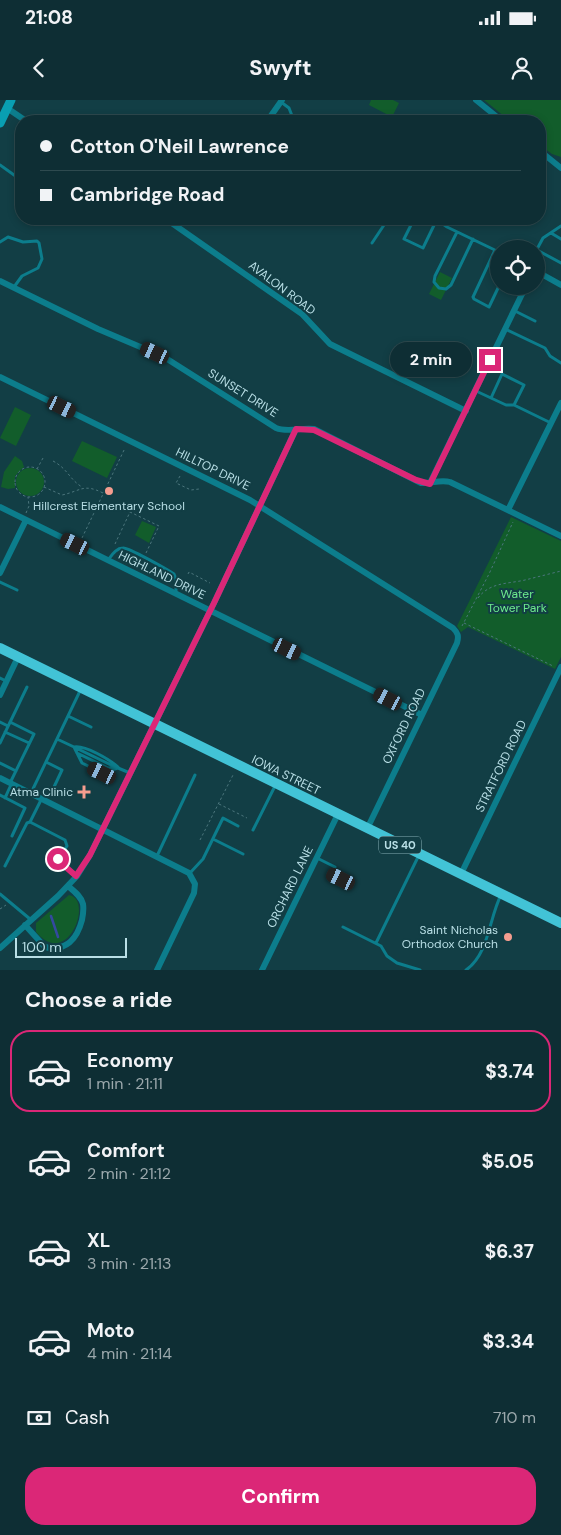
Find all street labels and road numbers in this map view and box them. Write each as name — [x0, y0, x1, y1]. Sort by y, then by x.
street label: AVALON ROAD — [245, 258, 319, 318]
street label: SUNSET DRIVE — [205, 365, 281, 421]
street label: HILLTOP DRIVE — [173, 444, 253, 494]
street label: HIGHLAND DRIVE — [116, 547, 209, 603]
street label: OXFORD ROAD — [379, 686, 429, 766]
street label: STRATFORD ROAD — [472, 717, 530, 815]
street label: IOWA STREET — [249, 751, 323, 799]
road number: US 40 — [379, 836, 421, 854]
street label: ORCHARD LANE — [263, 843, 317, 931]

